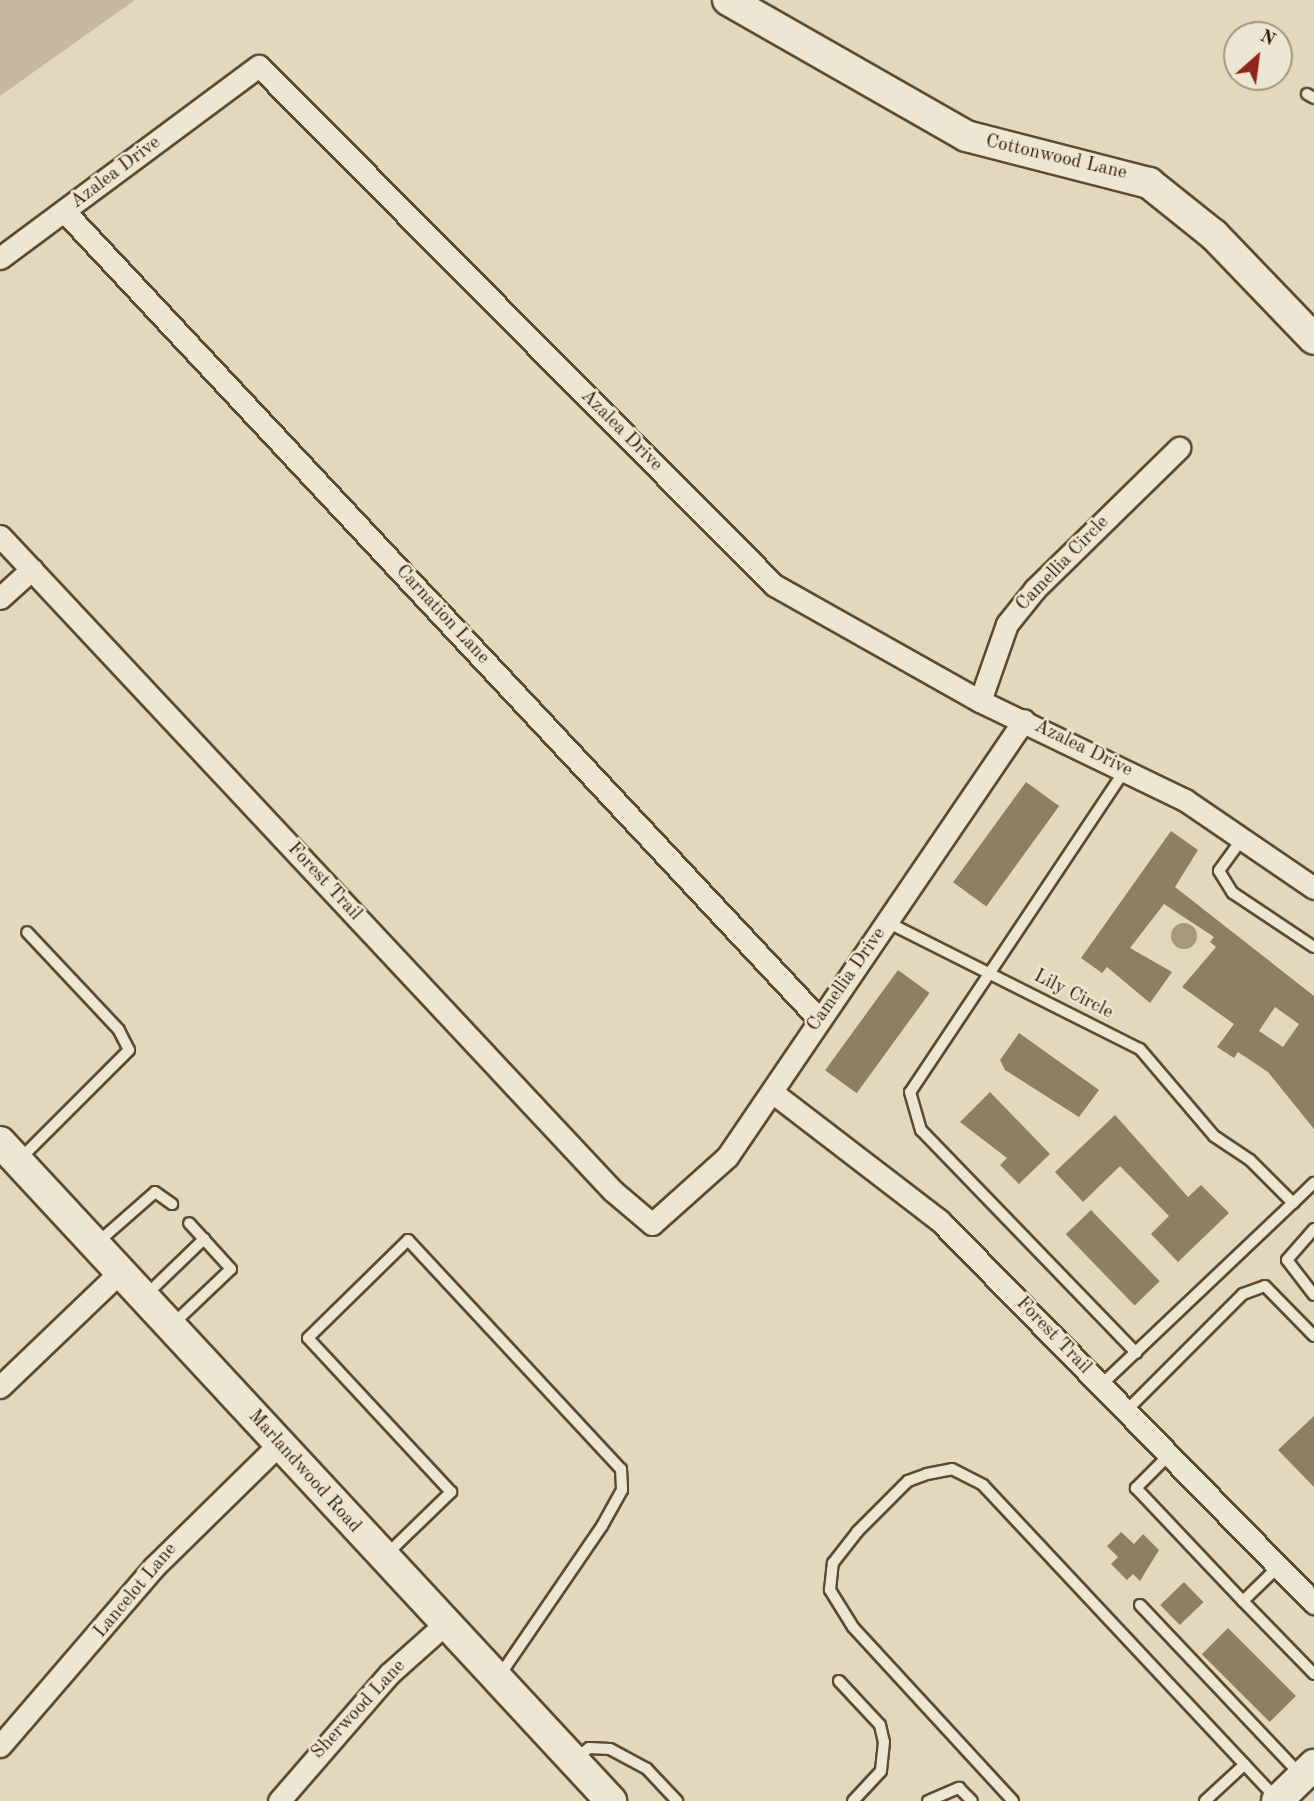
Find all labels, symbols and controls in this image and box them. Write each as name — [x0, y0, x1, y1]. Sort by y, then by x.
north arrow — [1223, 21, 1293, 91]
text: N — [1256, 27, 1278, 51]
street label: Cottonwood Lane — [983, 131, 1129, 185]
street label: Azalea Drive — [67, 132, 165, 214]
street label: Azalea Drive — [575, 385, 667, 477]
street label: Camellia Circle — [1012, 512, 1114, 616]
street label: Carnation Lane — [390, 561, 494, 669]
street label: Azalea Drive — [1030, 715, 1136, 783]
street label: Forest Trail — [282, 838, 366, 926]
street label: Camellia Drive — [803, 924, 891, 1036]
street label: Lily Circle — [1029, 965, 1117, 1025]
street label: Forest Trail — [1011, 1293, 1095, 1379]
street label: Marlandwood Road — [243, 1406, 365, 1538]
street label: Lancelot Lane — [90, 1539, 182, 1643]
street label: Sherwood Lane — [307, 1656, 411, 1764]

